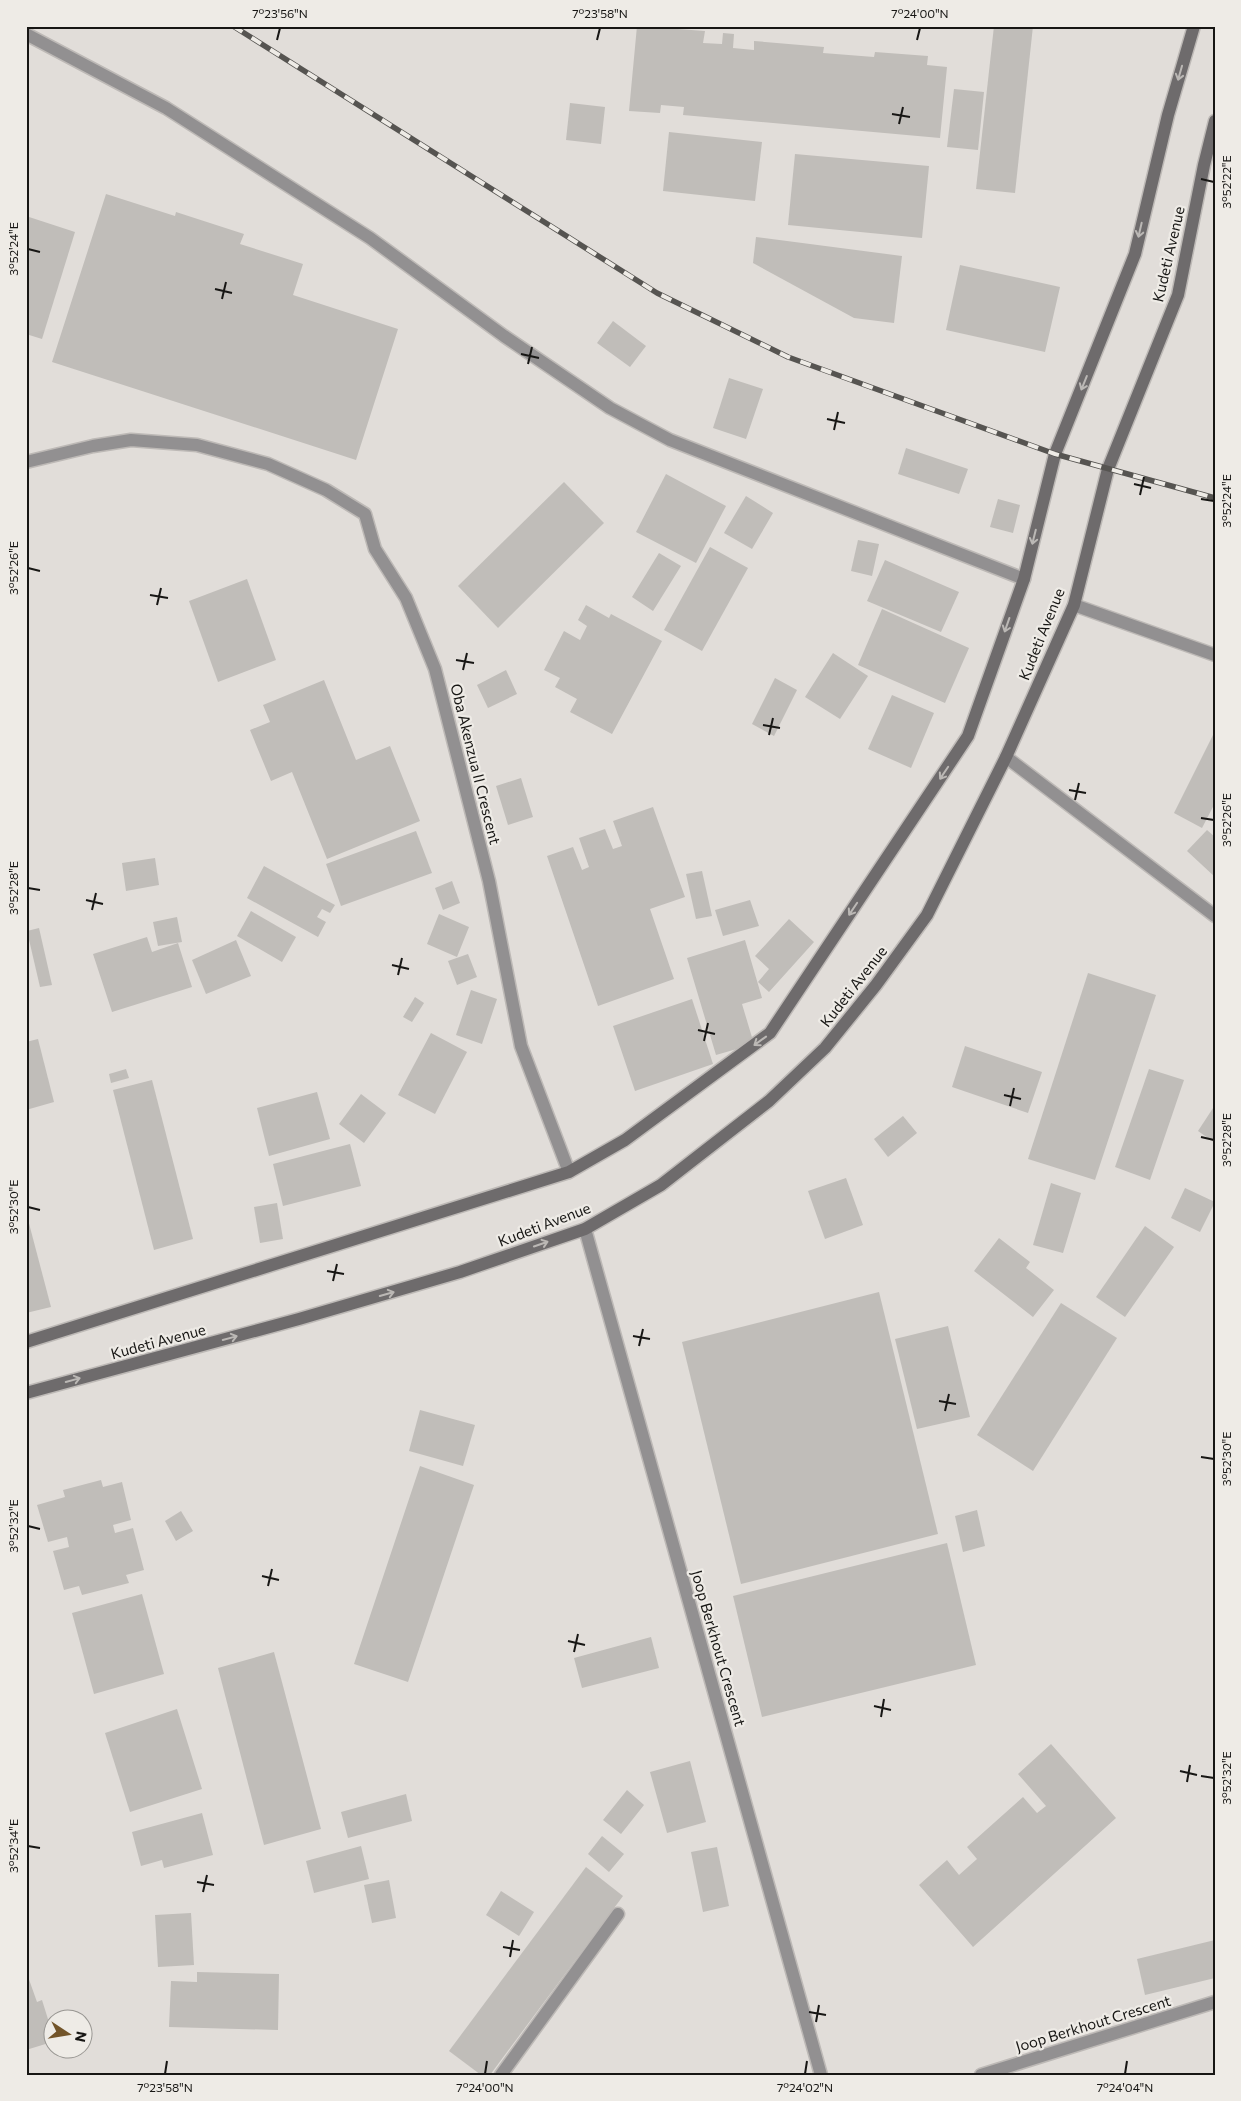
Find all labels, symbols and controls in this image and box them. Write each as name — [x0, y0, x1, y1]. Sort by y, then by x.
text: 7°23'56"N — [252, 6, 308, 20]
text: 7°23'58"N — [572, 6, 628, 20]
text: 7°24'00"N — [891, 6, 949, 20]
one-way arrow — [1175, 64, 1184, 80]
text: 3°52'22"E — [1219, 155, 1233, 209]
street label: Kudeti Avenue — [1148, 204, 1188, 304]
text: 3°52'24"E — [6, 222, 20, 276]
one-way arrow — [1135, 222, 1145, 238]
one-way arrow — [1079, 374, 1088, 390]
text: 3°52'24"E — [1219, 474, 1233, 528]
one-way arrow — [1029, 528, 1038, 544]
text: 3°52'26"E — [6, 541, 20, 595]
street label: Kudeti Avenue — [1014, 585, 1068, 683]
one-way arrow — [1002, 617, 1011, 632]
street label: Oba Akenzua II Crescent — [447, 682, 505, 846]
one-way arrow — [938, 766, 948, 780]
text: 3°52'26"E — [1219, 793, 1233, 847]
text: 3°52'28"E — [6, 861, 20, 915]
one-way arrow — [848, 901, 858, 915]
street label: Kudeti Avenue — [816, 942, 890, 1030]
one-way arrow — [753, 1036, 767, 1046]
text: 3°52'28"E — [1219, 1113, 1233, 1167]
text: 3°52'30"E — [6, 1180, 20, 1234]
street label: Kudeti Avenue — [495, 1198, 593, 1250]
one-way arrow — [533, 1239, 549, 1248]
one-way arrow — [378, 1288, 394, 1298]
street label: Kudeti Avenue — [109, 1320, 208, 1362]
one-way arrow — [222, 1333, 238, 1342]
one-way arrow — [65, 1375, 81, 1384]
text: 3°52'30"E — [1219, 1432, 1233, 1486]
text: 3°52'32"E — [6, 1499, 20, 1553]
street label: Joop Berkhout Crescent — [688, 1568, 750, 1728]
text: 3°52'32"E — [1219, 1751, 1233, 1805]
text: 3°52'34"E — [6, 1819, 20, 1873]
street label: Joop Berkhout Crescent — [1013, 1991, 1173, 2055]
north arrow — [42, 2008, 92, 2058]
text: N — [72, 2030, 91, 2044]
text: 7°23'58"N — [137, 2080, 193, 2094]
text: 7°24'00"N — [456, 2080, 514, 2094]
text: 7°24'02"N — [777, 2080, 833, 2094]
text: 7°24'04"N — [1097, 2080, 1153, 2094]

